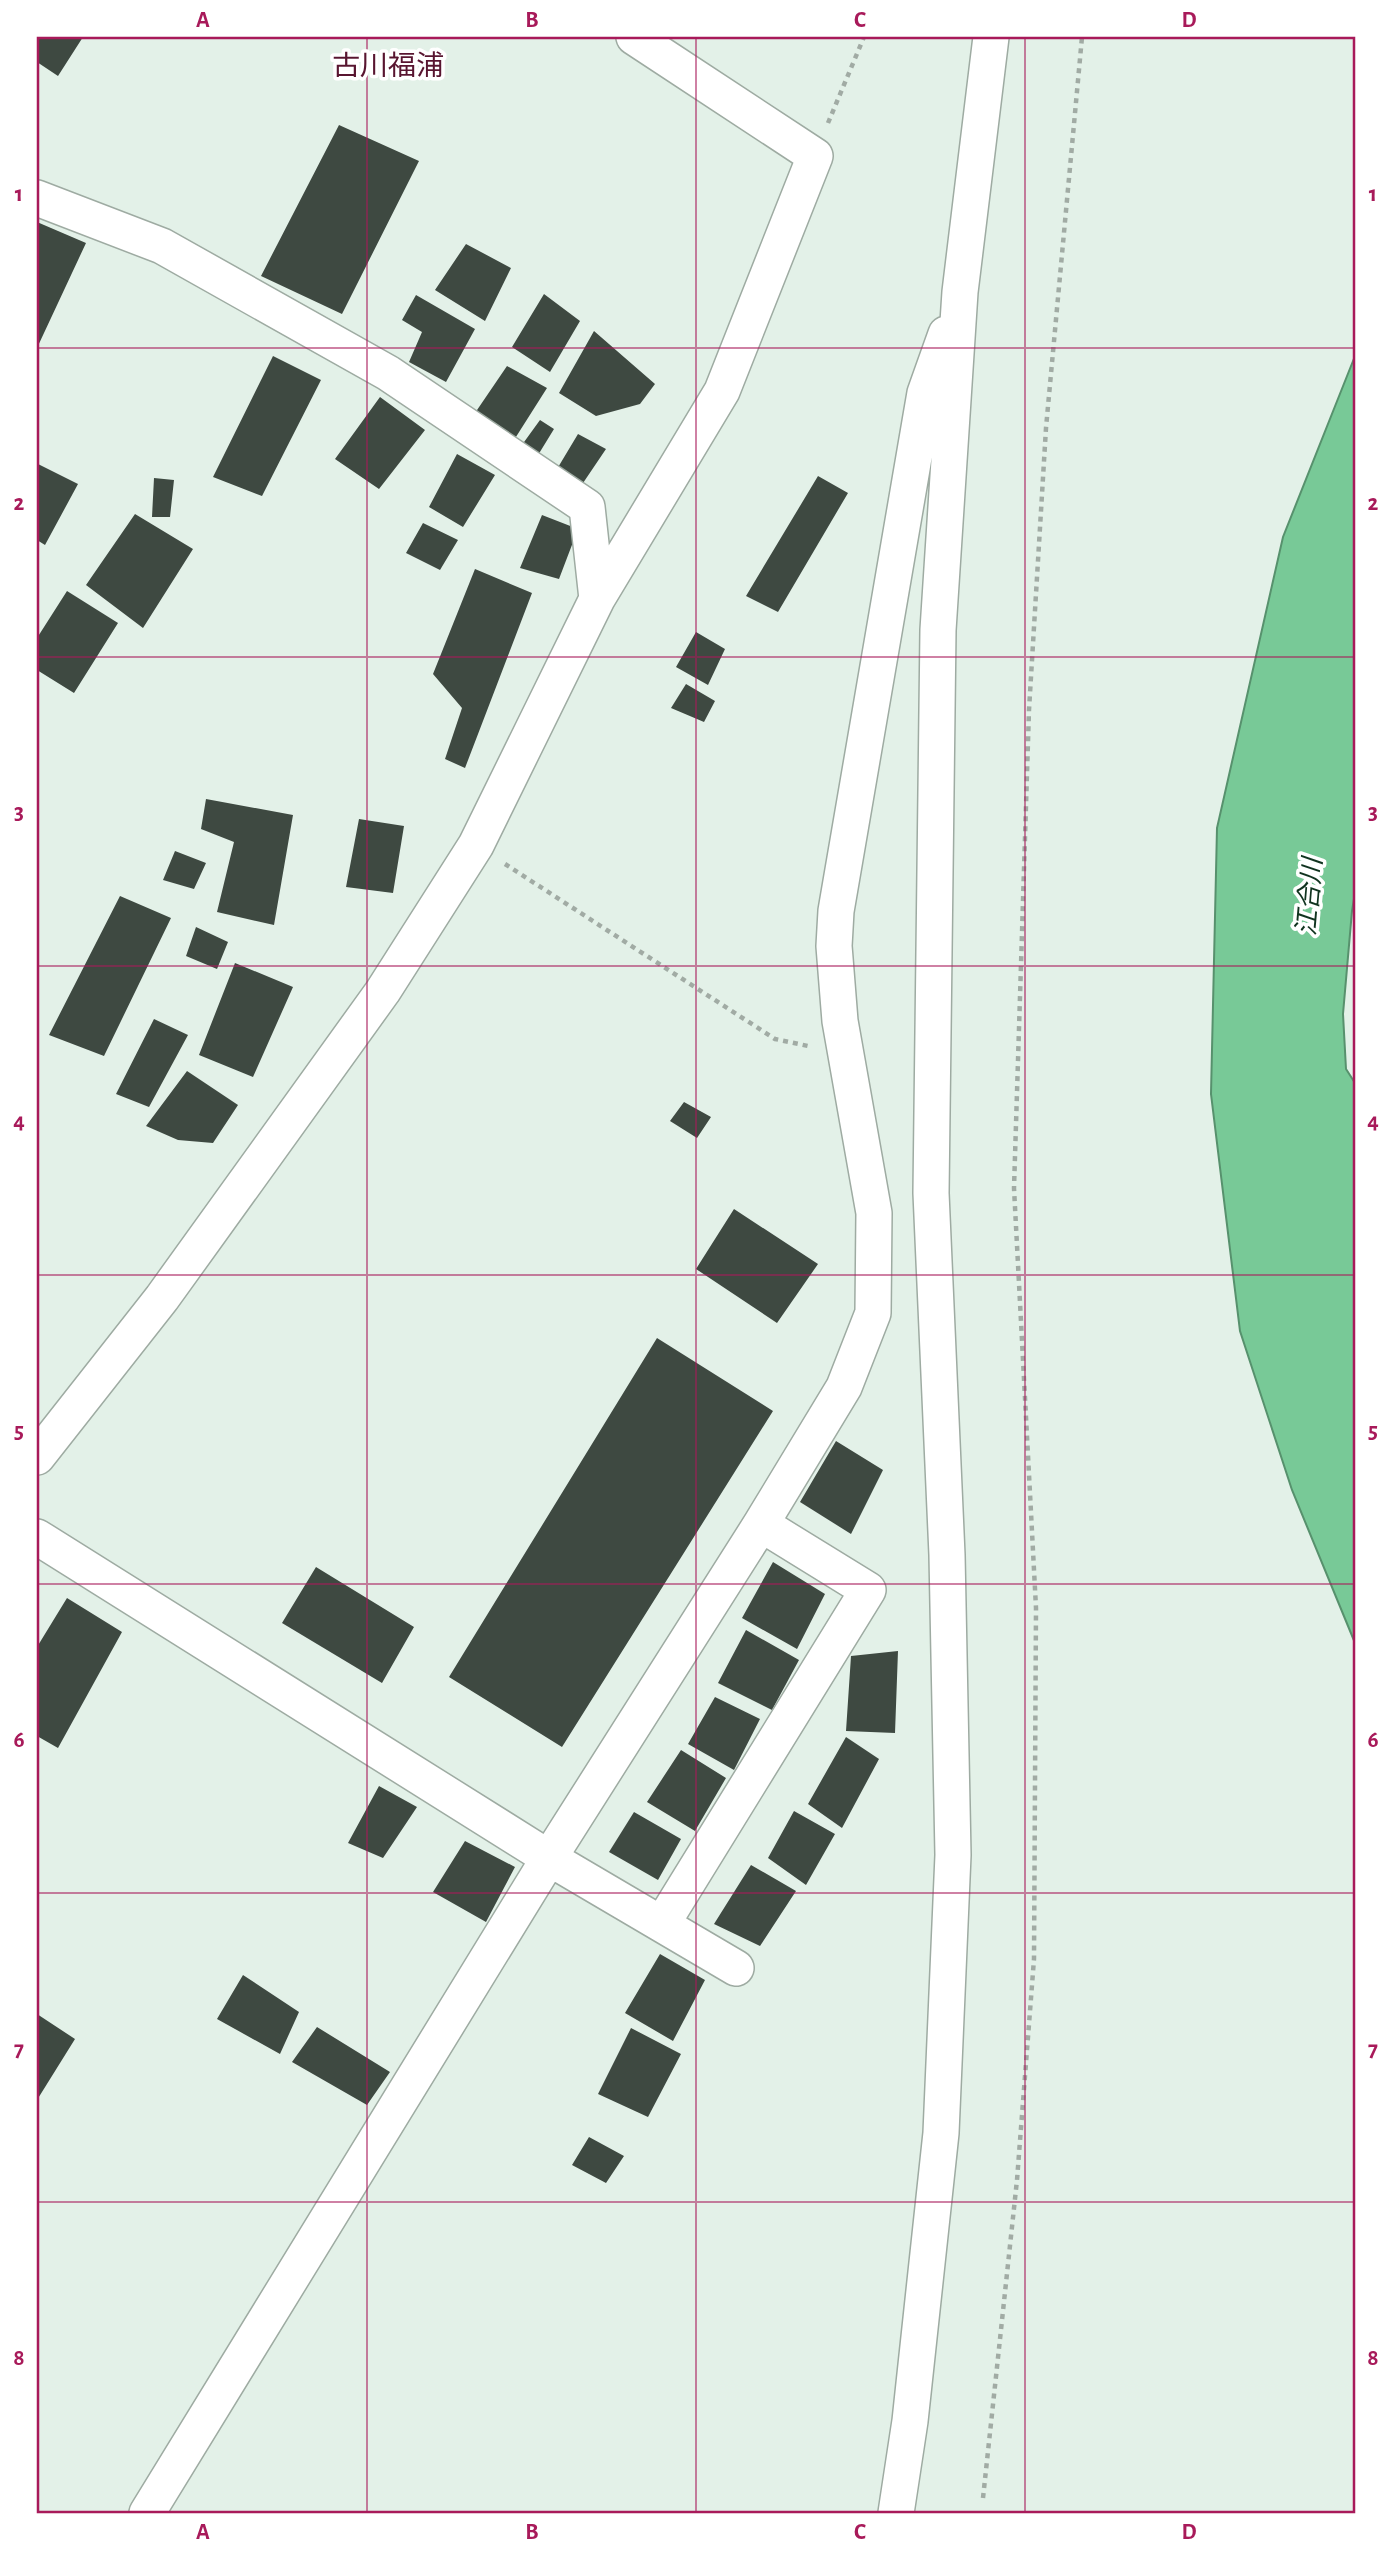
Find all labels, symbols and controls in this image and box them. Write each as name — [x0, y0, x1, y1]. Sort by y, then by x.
text: A — [196, 9, 210, 32]
text: B — [525, 9, 539, 32]
text: C — [854, 9, 866, 32]
text: D — [1181, 9, 1197, 32]
district label: 古川福浦 — [332, 51, 444, 81]
text: 1 — [15, 183, 23, 206]
text: 1 — [1369, 183, 1377, 206]
text: 2 — [14, 492, 25, 515]
text: 2 — [1368, 492, 1379, 515]
text: 3 — [14, 801, 24, 824]
text: 3 — [1368, 801, 1378, 824]
water label: 江合川 — [1293, 854, 1327, 937]
text: 4 — [13, 1110, 25, 1133]
text: 4 — [1367, 1110, 1379, 1133]
text: 5 — [14, 1420, 24, 1443]
text: 5 — [1368, 1420, 1378, 1443]
text: 6 — [13, 1729, 25, 1752]
text: 6 — [1367, 1729, 1379, 1752]
text: 7 — [14, 2038, 24, 2061]
text: 7 — [1368, 2038, 1378, 2061]
text: 8 — [13, 2347, 25, 2370]
text: 8 — [1367, 2347, 1379, 2370]
text: A — [196, 2521, 210, 2544]
text: B — [525, 2521, 539, 2544]
text: C — [854, 2521, 866, 2544]
text: D — [1181, 2521, 1197, 2544]

